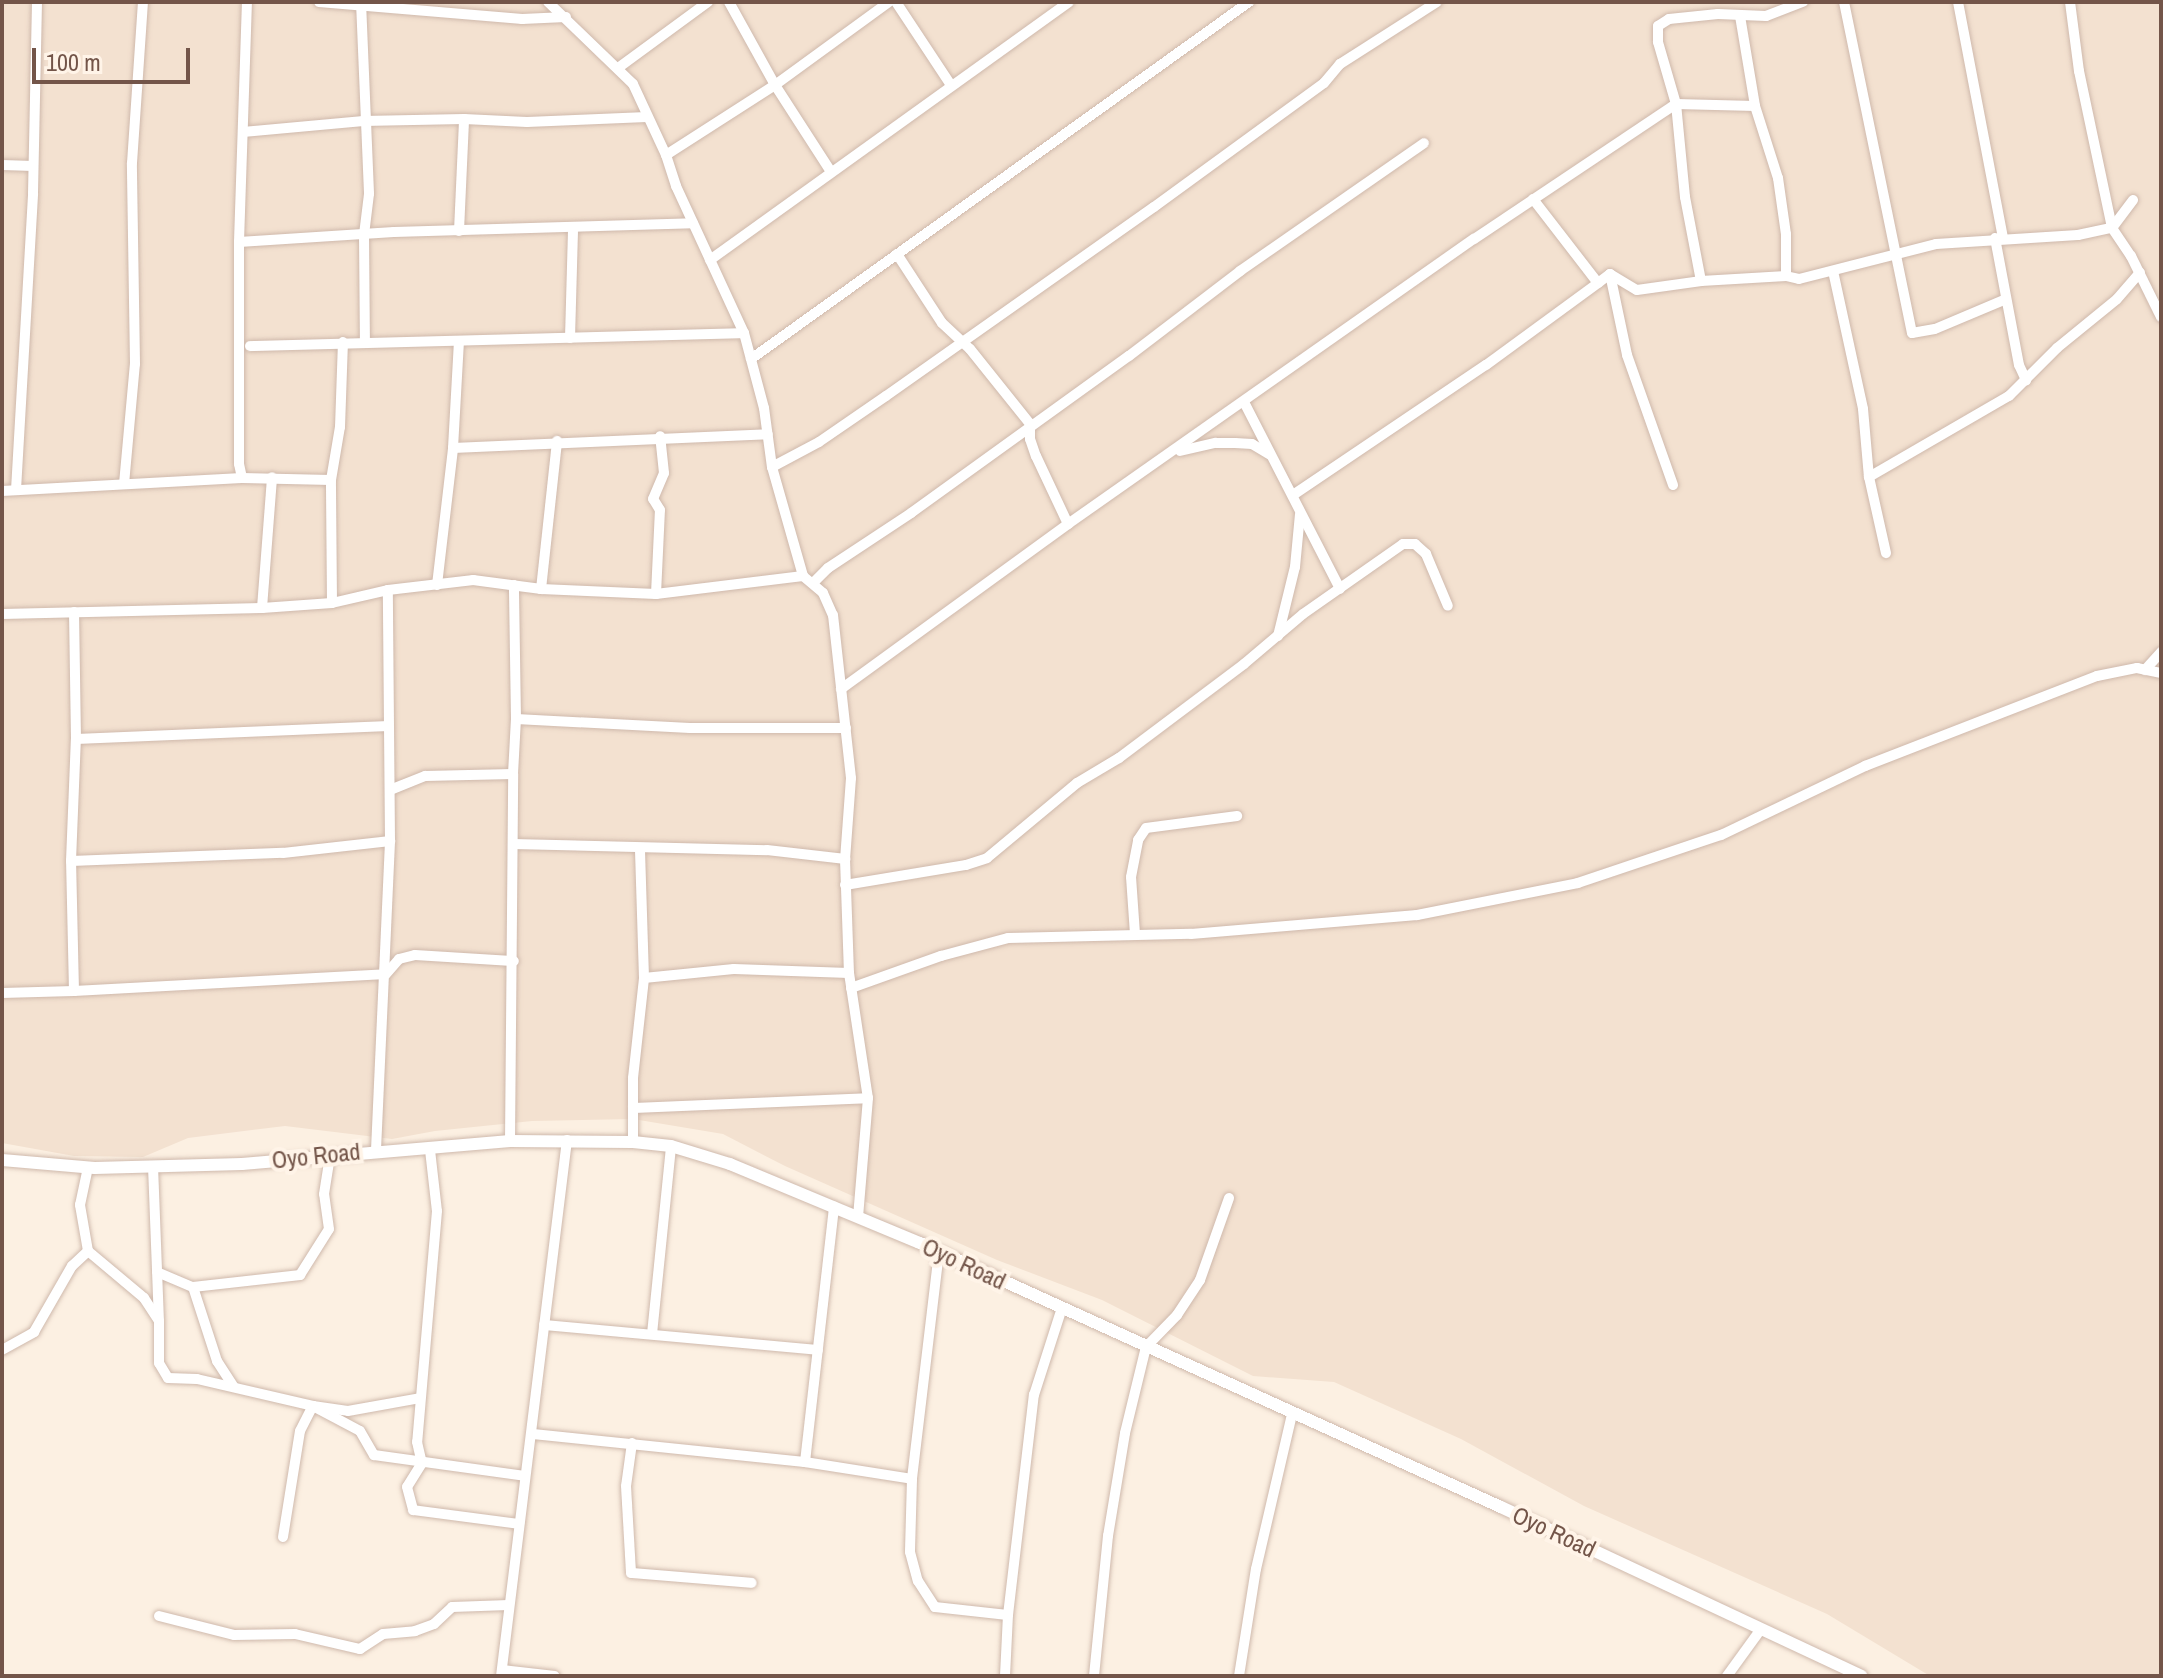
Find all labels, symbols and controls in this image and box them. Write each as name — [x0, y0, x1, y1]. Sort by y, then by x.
scale bar — [36, 32, 194, 82]
text: 100 m — [46, 46, 101, 78]
street label: Oyo Road — [270, 1137, 362, 1175]
street label: Oyo Road — [918, 1232, 1010, 1296]
street label: Oyo Road — [1508, 1500, 1600, 1564]

